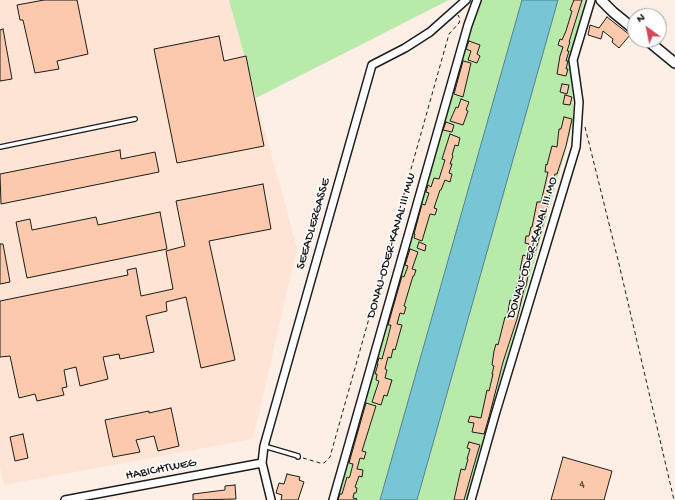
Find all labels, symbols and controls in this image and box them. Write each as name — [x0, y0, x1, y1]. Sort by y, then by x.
north arrow — [627, 8, 667, 48]
text: N — [635, 12, 647, 26]
street label: DONAU-ODER-KANAL III MW — [364, 171, 420, 321]
street label: DONAU-ODER-KANAL III MO — [504, 175, 562, 321]
street label: SEEADLERGASSE — [294, 177, 334, 271]
street label: HABICHTWEG — [124, 456, 198, 484]
house number: 4 — [579, 478, 585, 492]

